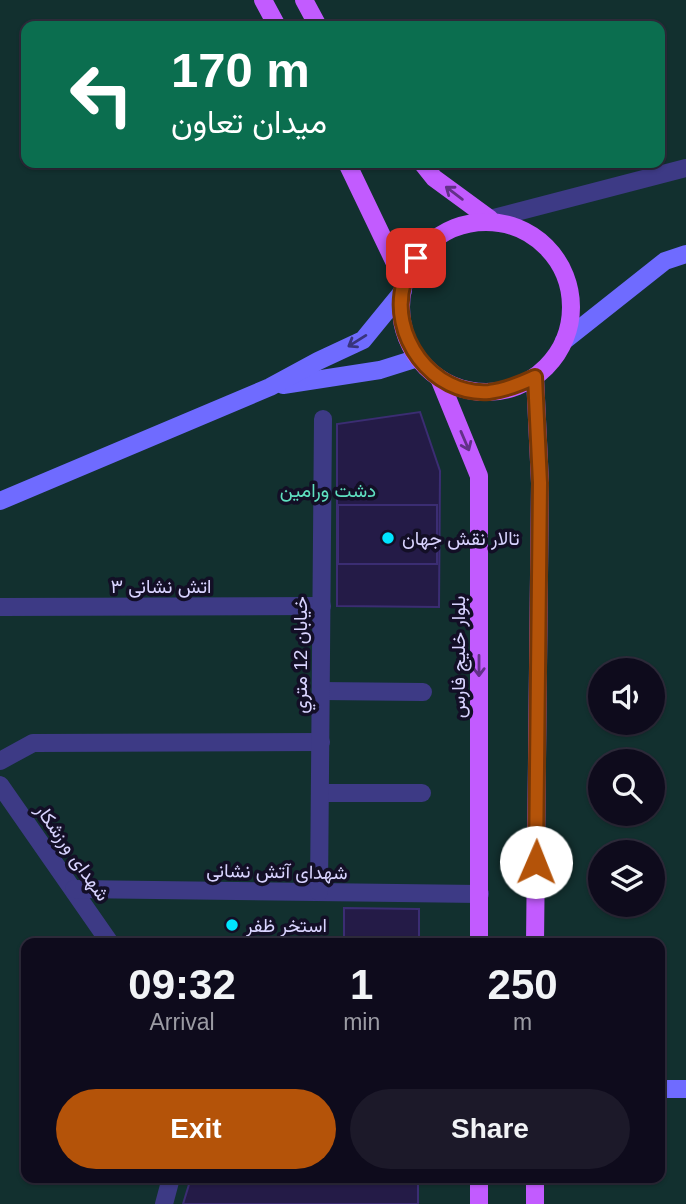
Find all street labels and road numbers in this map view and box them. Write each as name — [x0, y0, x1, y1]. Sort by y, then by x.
street label: اتش نشانی ۳ — [111, 576, 211, 598]
street label: خيابان 12 متري — [290, 596, 316, 714]
street label: بلوار خلیج فارس — [448, 596, 472, 718]
street label: شهدای ورزشکار — [30, 799, 114, 905]
street label: شهدای آتش نشانی — [206, 860, 348, 884]

